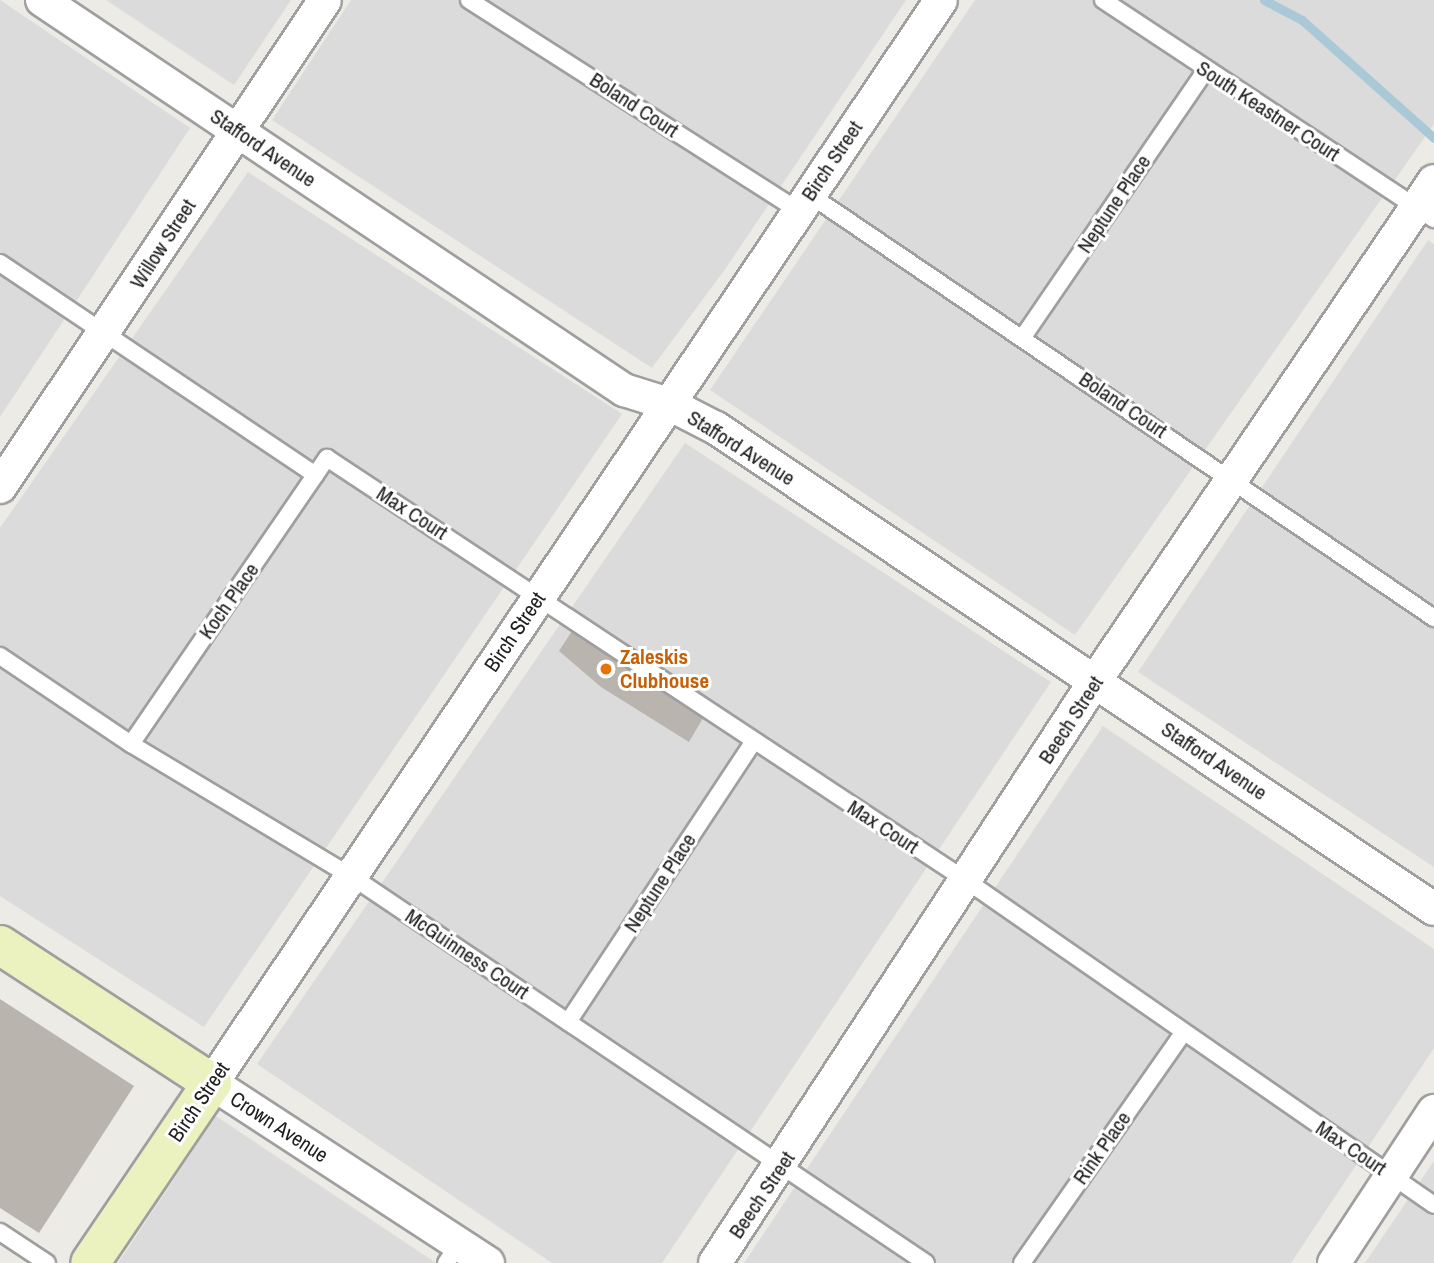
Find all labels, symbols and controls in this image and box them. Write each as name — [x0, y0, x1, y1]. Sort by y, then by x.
street label: South Keastner Court — [1192, 55, 1344, 167]
street label: Boland Court — [585, 67, 683, 143]
street label: Stafford Avenue — [205, 103, 321, 193]
street label: Birch Street — [796, 116, 868, 206]
street label: Neptune Place — [1072, 150, 1156, 258]
street label: Willow Street — [125, 195, 201, 293]
street label: Boland Court — [1074, 366, 1172, 444]
street label: Stafford Avenue — [682, 405, 800, 491]
street label: Max Court — [372, 481, 452, 545]
street label: Koch Place — [194, 558, 264, 644]
street label: Birch Street — [479, 587, 551, 677]
place label: Zaleskis Clubhouse — [620, 644, 709, 694]
marker: Zaleskis Clubhouse — [598, 661, 614, 677]
street label: Beech Street — [1033, 671, 1109, 769]
street label: Stafford Avenue — [1156, 716, 1272, 806]
street label: Max Court — [843, 795, 923, 859]
street label: Neptune Place — [619, 829, 701, 937]
street label: McGuinness Court — [400, 903, 534, 1005]
street label: Birch Street — [163, 1057, 235, 1147]
street label: Crown Avenue — [225, 1086, 333, 1168]
street label: Rink Place — [1068, 1107, 1136, 1189]
street label: Max Court — [1311, 1115, 1391, 1181]
street label: Beech Street — [724, 1147, 800, 1243]

